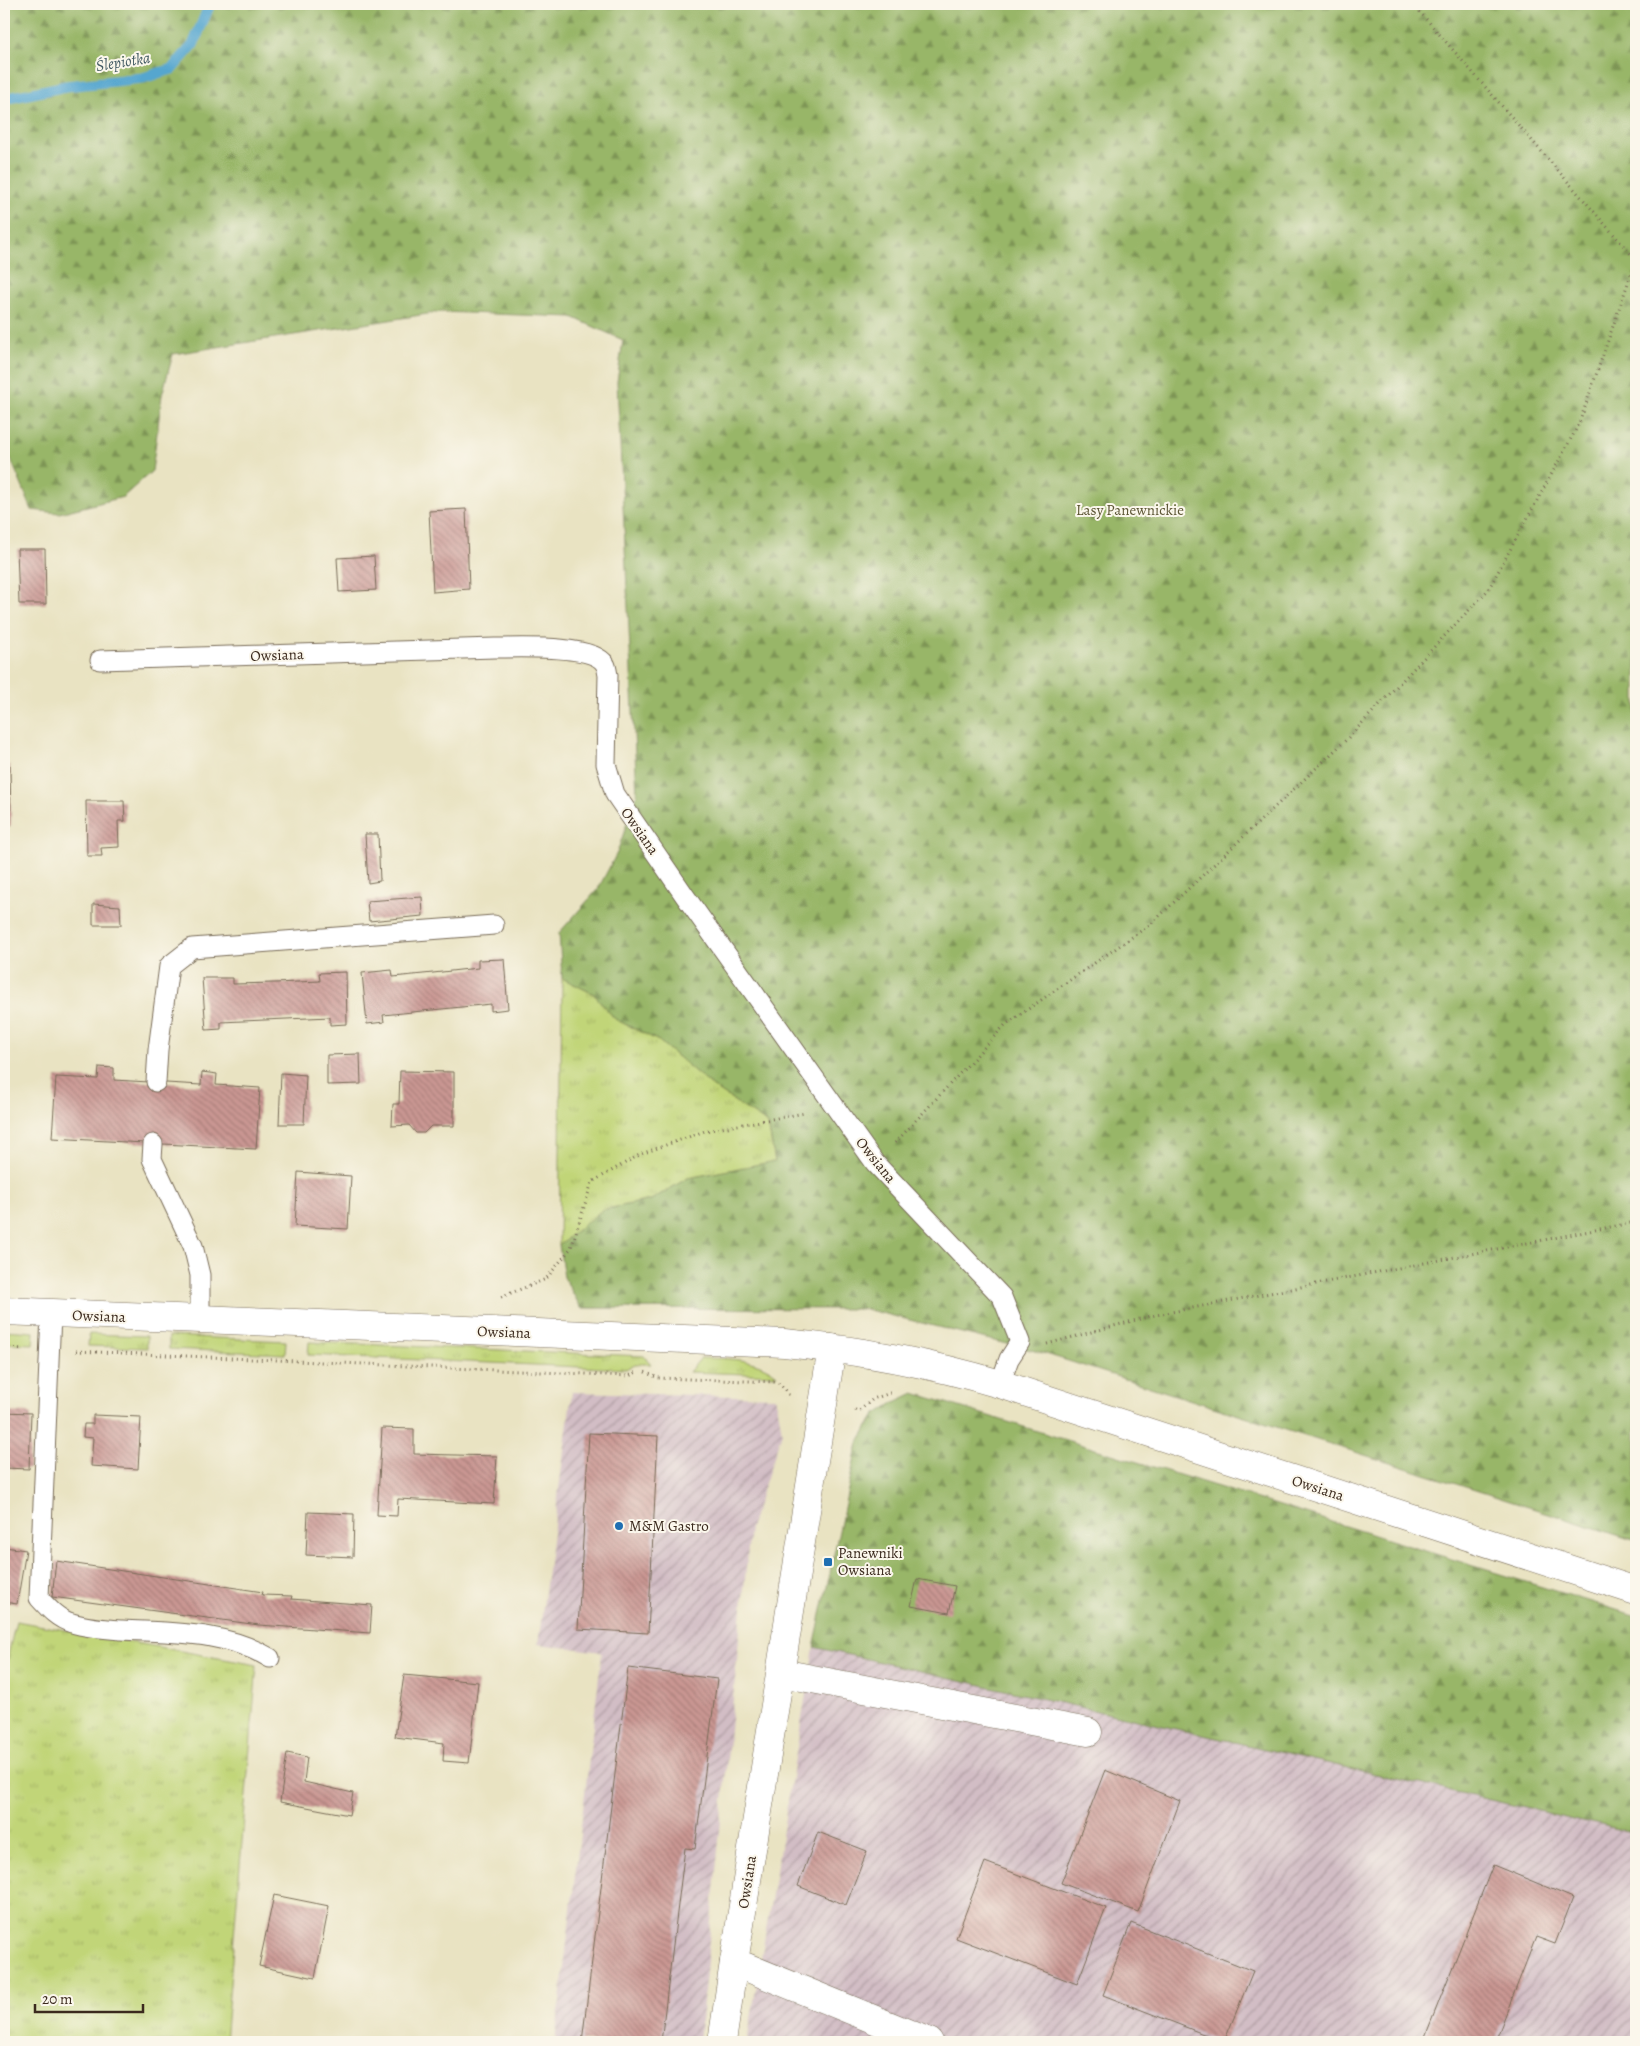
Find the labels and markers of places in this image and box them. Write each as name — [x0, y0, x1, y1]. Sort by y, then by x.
place label: M&M Gastro — [629, 1516, 709, 1536]
marker: M&M Gastro — [613, 1520, 625, 1532]
place label: Panewniki Owsiana — [838, 1543, 903, 1580]
marker: Panewniki Owsiana — [822, 1556, 834, 1568]

